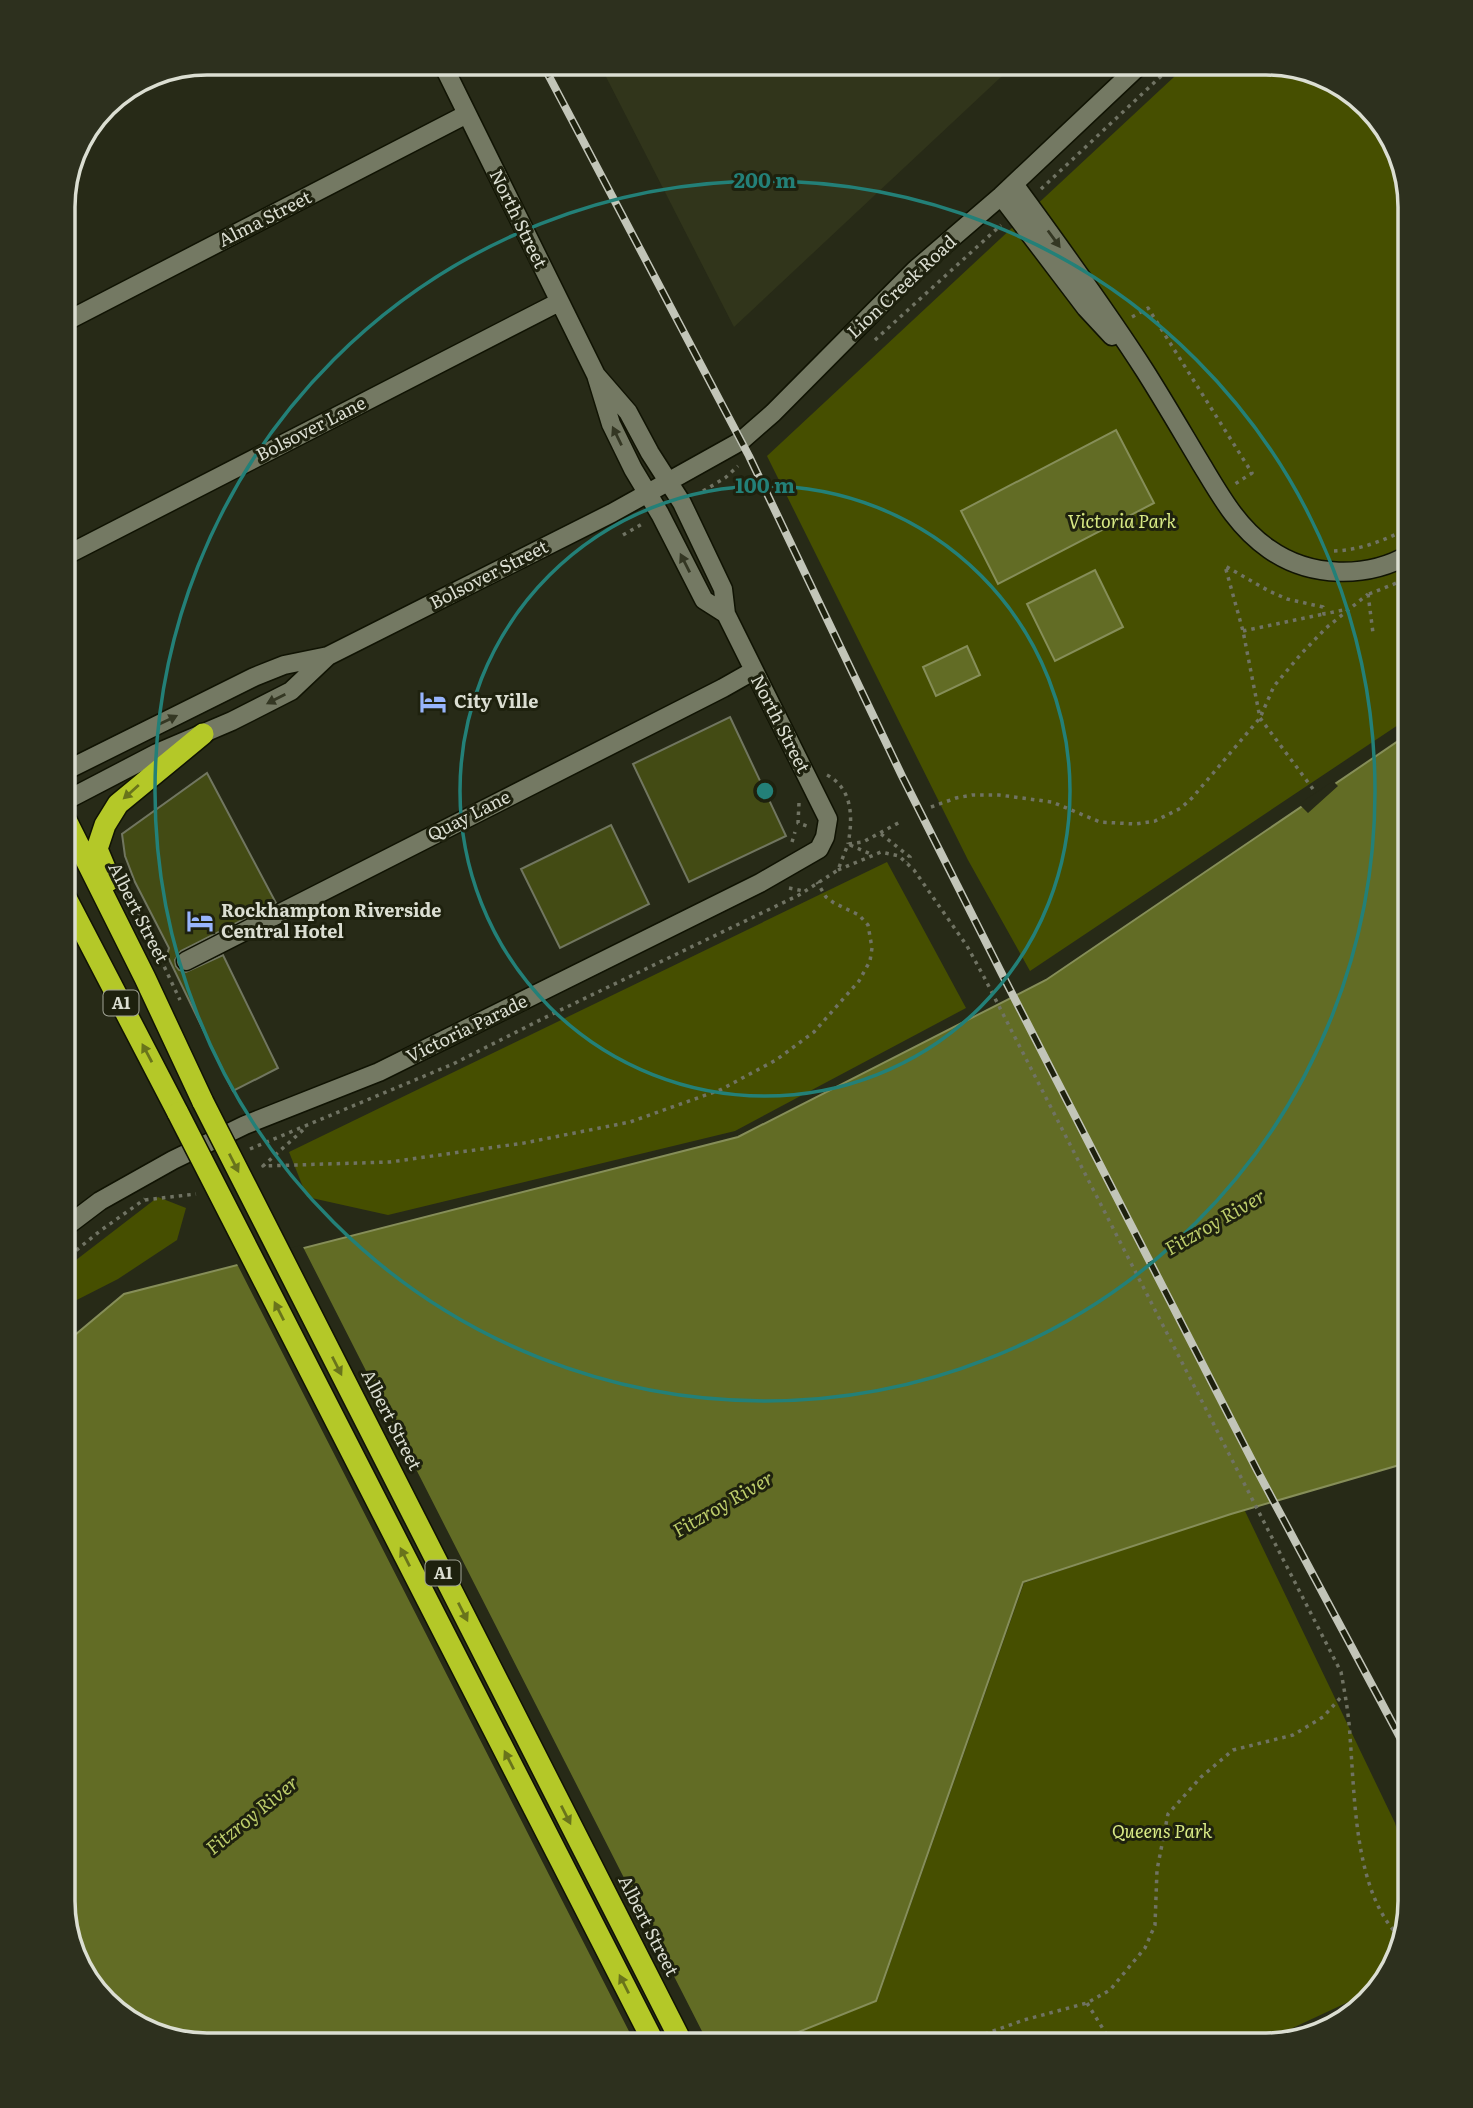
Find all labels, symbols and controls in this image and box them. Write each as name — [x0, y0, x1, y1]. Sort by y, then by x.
text: 200 m — [734, 163, 796, 194]
street label: North Street — [484, 164, 555, 273]
street label: Alma Street — [213, 182, 316, 253]
street label: Lion Creek Road — [840, 228, 962, 344]
one-way arrow — [1047, 230, 1061, 248]
street label: Bolsover Lane — [251, 388, 370, 467]
one-way arrow — [612, 426, 623, 446]
text: 100 m — [735, 468, 795, 499]
park label: Victoria Park — [1068, 507, 1176, 534]
street label: Bolsover Street — [424, 532, 553, 615]
one-way arrow — [679, 553, 690, 573]
street label: North Street — [745, 669, 818, 778]
hotel icon: City Ville — [418, 687, 448, 717]
place label: City Ville — [454, 687, 538, 714]
one-way arrow — [266, 693, 286, 704]
one-way arrow — [158, 714, 178, 725]
centre of rings — [753, 779, 777, 803]
street label: Quay Lane — [422, 782, 515, 847]
one-way arrow — [123, 784, 140, 800]
street label: Albert Street — [102, 857, 177, 968]
place label: Rockhampton Riverside Central Hotel — [221, 896, 441, 944]
hotel icon: Rockhampton Riverside Central Hotel — [185, 906, 215, 936]
street label: Victoria Parade — [401, 987, 532, 1069]
road number: A1 — [104, 990, 138, 1015]
one-way arrow — [141, 1043, 153, 1063]
one-way arrow — [229, 1153, 240, 1173]
water label: Fitzroy River — [1159, 1181, 1270, 1261]
one-way arrow — [274, 1301, 285, 1321]
one-way arrow — [332, 1356, 343, 1376]
street label: Albert Street — [355, 1364, 430, 1475]
water label: Fitzroy River — [667, 1463, 778, 1543]
one-way arrow — [400, 1547, 411, 1567]
road number: A1 — [426, 1560, 460, 1586]
one-way arrow — [457, 1602, 468, 1622]
one-way arrow — [503, 1750, 514, 1770]
water label: Fitzroy River — [199, 1768, 304, 1860]
one-way arrow — [560, 1805, 571, 1825]
park label: Queens Park — [1112, 1817, 1212, 1844]
street label: Albert Street — [612, 1870, 687, 1981]
one-way arrow — [618, 1974, 629, 1994]

